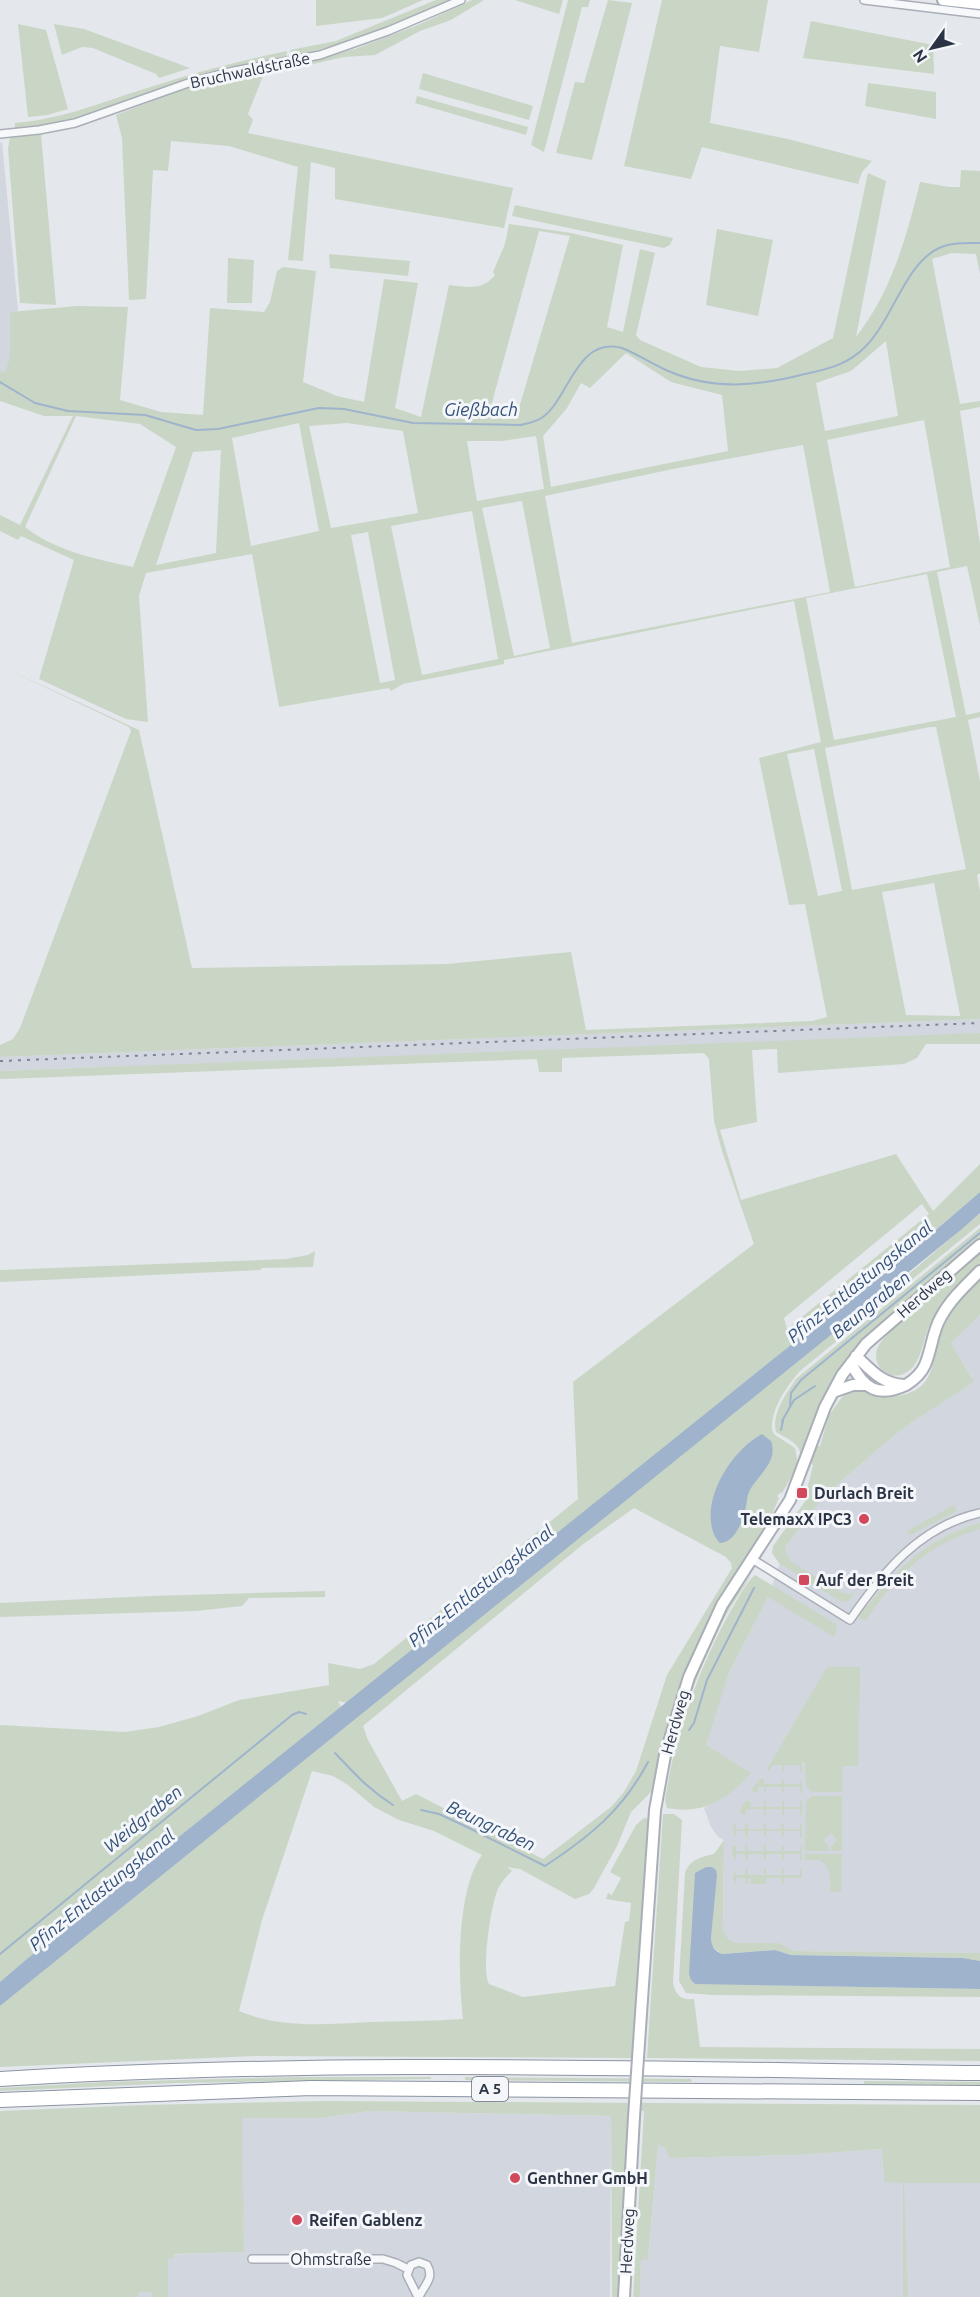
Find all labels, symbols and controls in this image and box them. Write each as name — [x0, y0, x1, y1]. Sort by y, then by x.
north arrow — [902, 18, 962, 78]
text: N — [909, 46, 930, 66]
street label: Bruchwaldstraße — [188, 49, 312, 91]
water label: Gießbach — [444, 399, 518, 420]
water label: Pfinz-Entlastungskanal — [783, 1216, 937, 1347]
street label: Herdweg — [893, 1265, 955, 1321]
water label: Beungraben — [827, 1267, 914, 1342]
place label: Durlach Breit — [814, 1484, 914, 1502]
marker: Durlach Breit — [795, 1486, 809, 1500]
place label: TelemaxX IPC3 — [741, 1510, 852, 1528]
marker: TelemaxX IPC3 — [857, 1512, 871, 1526]
water label: Pfinz-Entlastungskanal — [404, 1520, 558, 1651]
place label: Auf der Breit — [816, 1571, 914, 1589]
marker: Auf der Breit — [797, 1573, 811, 1587]
street label: Herdweg — [657, 1688, 693, 1756]
water label: Weidgraben — [99, 1781, 185, 1856]
water label: Beungraben — [444, 1796, 539, 1854]
water label: Pfinz-Entlastungskanal — [25, 1824, 179, 1955]
road number: A 5 — [472, 2077, 508, 2101]
place label: Genthner GmbH — [527, 2169, 648, 2187]
marker: Genthner GmbH — [508, 2171, 522, 2185]
street label: Herdweg — [616, 2208, 638, 2274]
place label: Reifen Gablenz — [309, 2211, 422, 2229]
marker: Reifen Gablenz — [290, 2213, 304, 2227]
street label: Ohmstraße — [290, 2250, 372, 2268]

